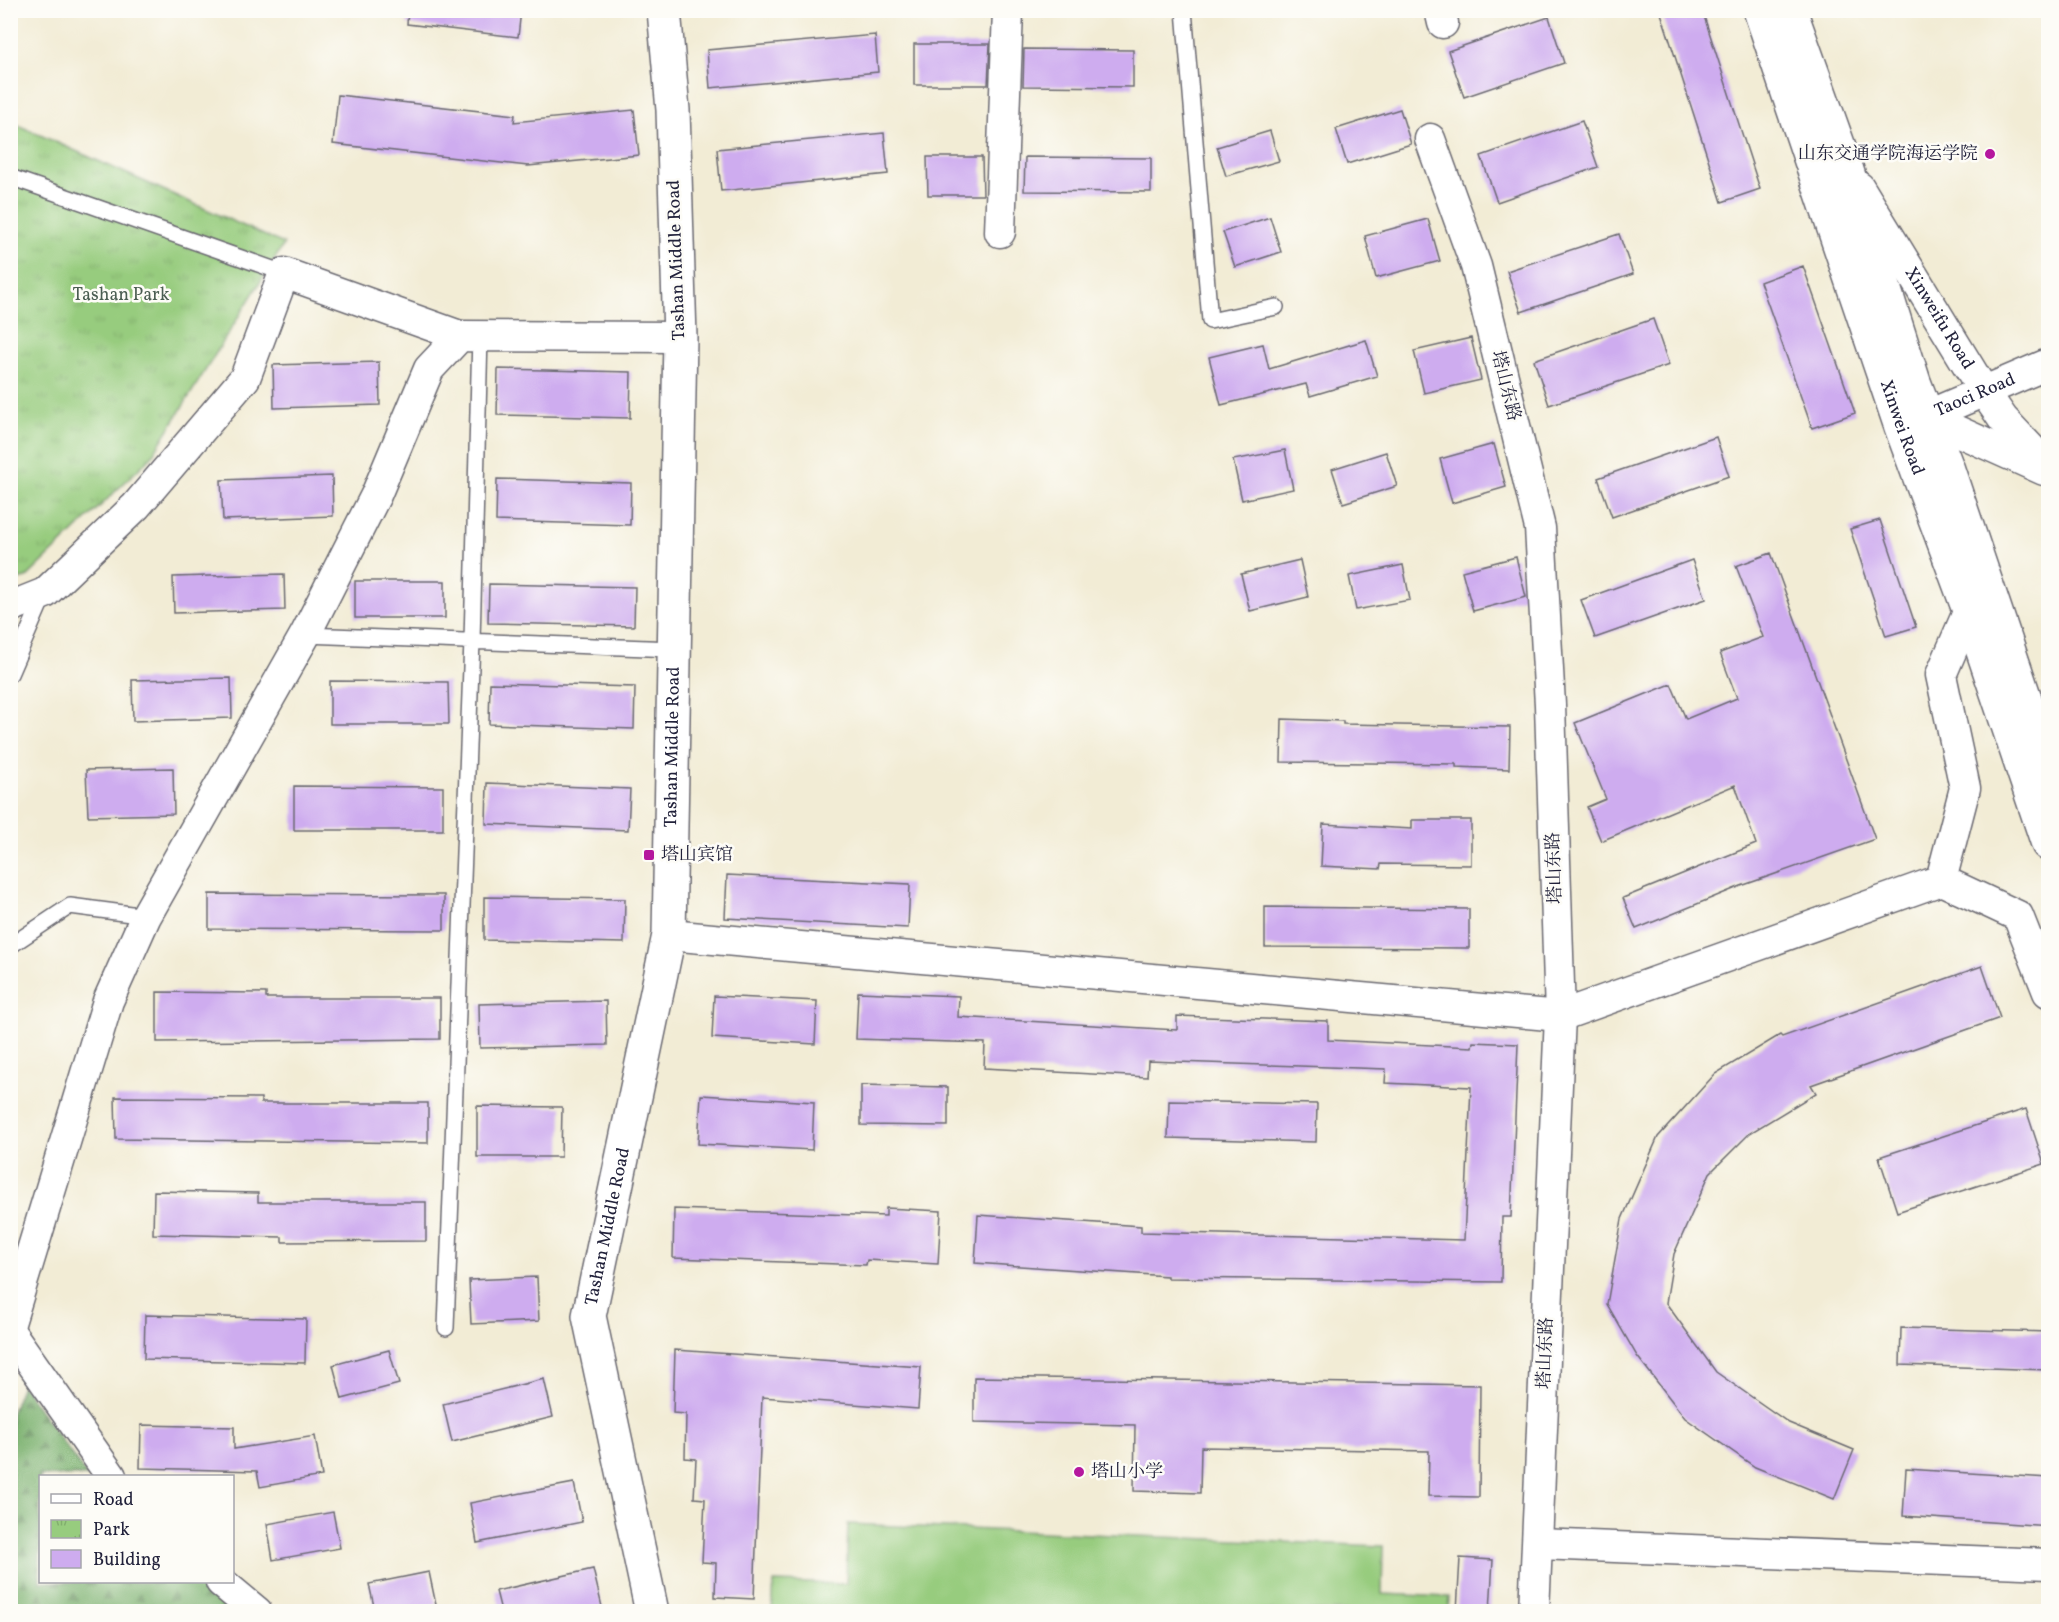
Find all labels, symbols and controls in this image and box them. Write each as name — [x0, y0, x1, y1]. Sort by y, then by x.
place label: 山东交通学院海运学院 — [1798, 142, 1978, 167]
marker: 山东交通学院海运学院 — [1983, 147, 1997, 161]
street label: Tashan Middle Road — [662, 179, 692, 341]
street label: Xinweifu Road — [1898, 263, 1980, 374]
park label: Tashan Park — [73, 283, 170, 308]
street label: 塔山东路 — [1484, 348, 1526, 424]
street label: Taoci Road — [1931, 367, 2019, 423]
street label: Xinwei Road — [1873, 377, 1930, 479]
street label: Tashan Middle Road — [658, 666, 686, 828]
street label: 塔山东路 — [1541, 832, 1569, 904]
place label: 塔山宾馆 — [661, 843, 733, 868]
marker: 塔山宾馆 — [642, 848, 656, 862]
street label: Tashan Middle Road — [579, 1145, 637, 1308]
street label: 塔山东路 — [1532, 1317, 1560, 1389]
place label: 塔山小学 — [1091, 1460, 1163, 1485]
marker: 塔山小学 — [1072, 1465, 1086, 1479]
legend — [39, 1475, 234, 1583]
text: Road — [93, 1488, 134, 1513]
text: Park — [93, 1518, 130, 1543]
text: Building — [93, 1548, 161, 1573]

